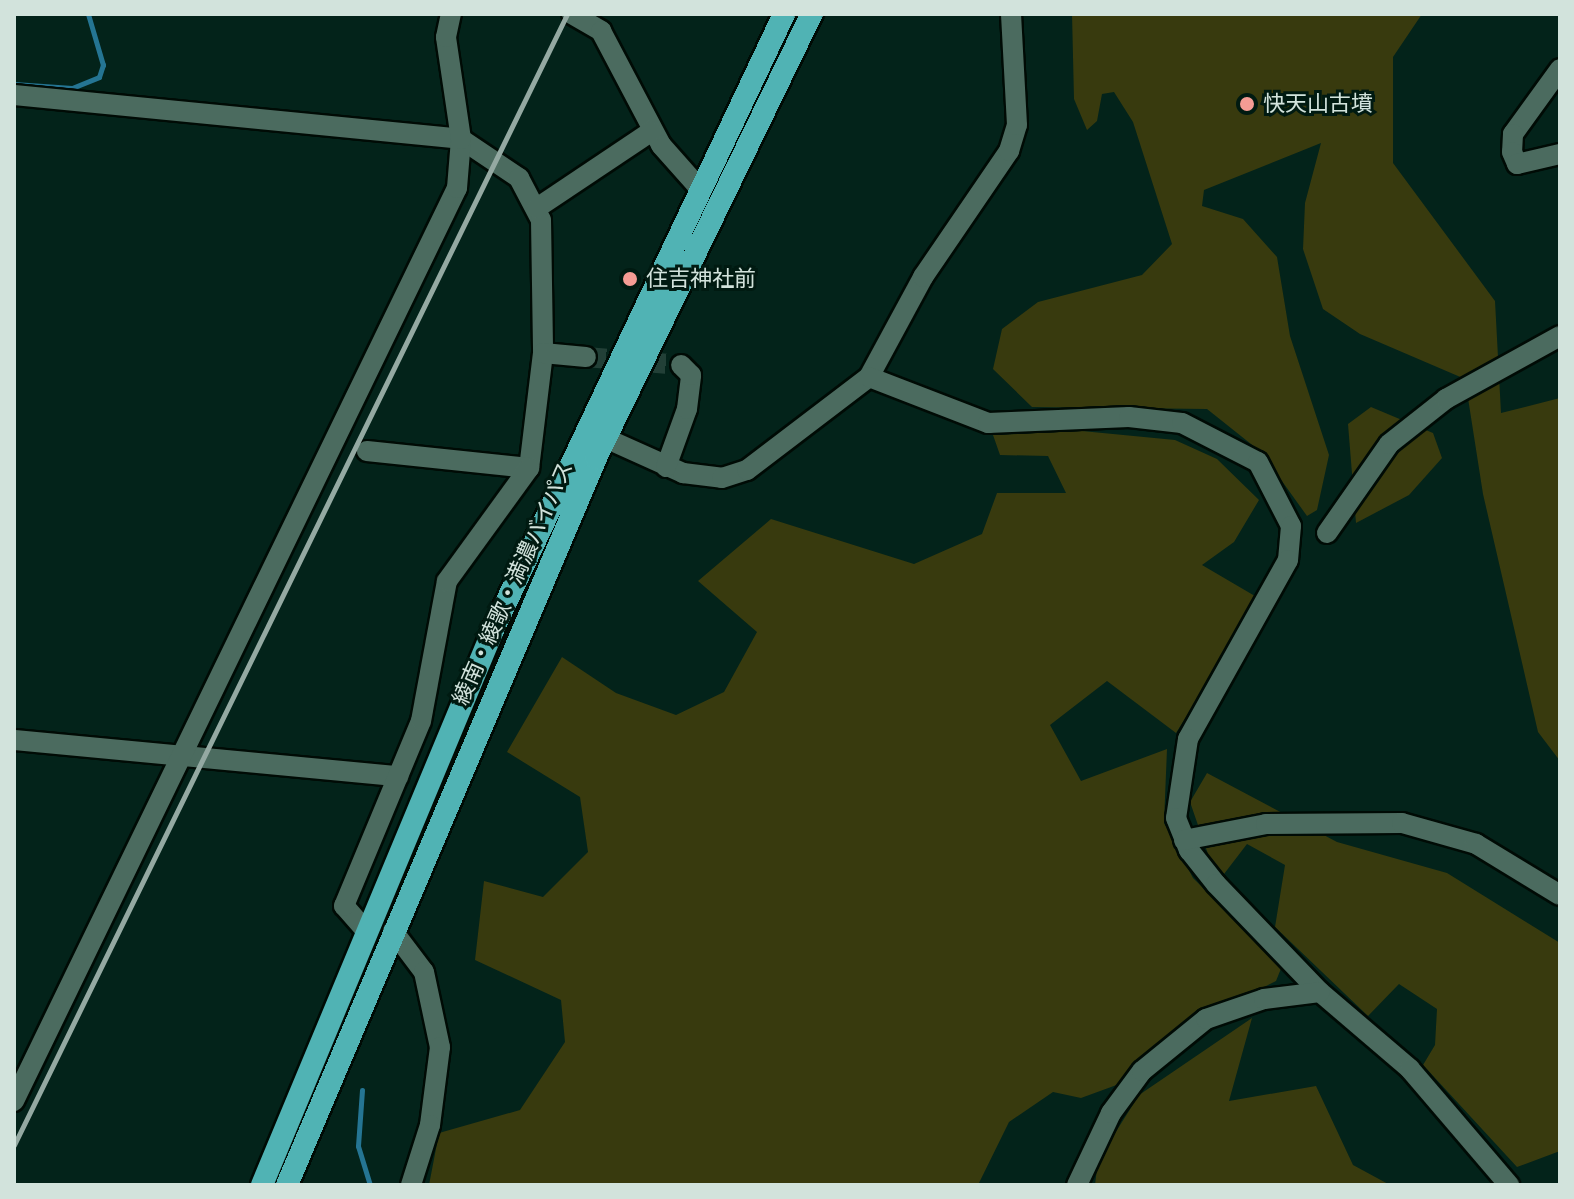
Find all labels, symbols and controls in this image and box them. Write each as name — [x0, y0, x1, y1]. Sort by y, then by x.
place label: 快天山古墳 — [1263, 91, 1373, 117]
marker: 快天山古墳 — [1238, 95, 1256, 113]
place label: 住吉神社前 — [646, 266, 756, 292]
marker: 住吉神社前 — [621, 270, 639, 288]
street label: 綾南・綾歌・満濃バイパス — [447, 457, 579, 709]

